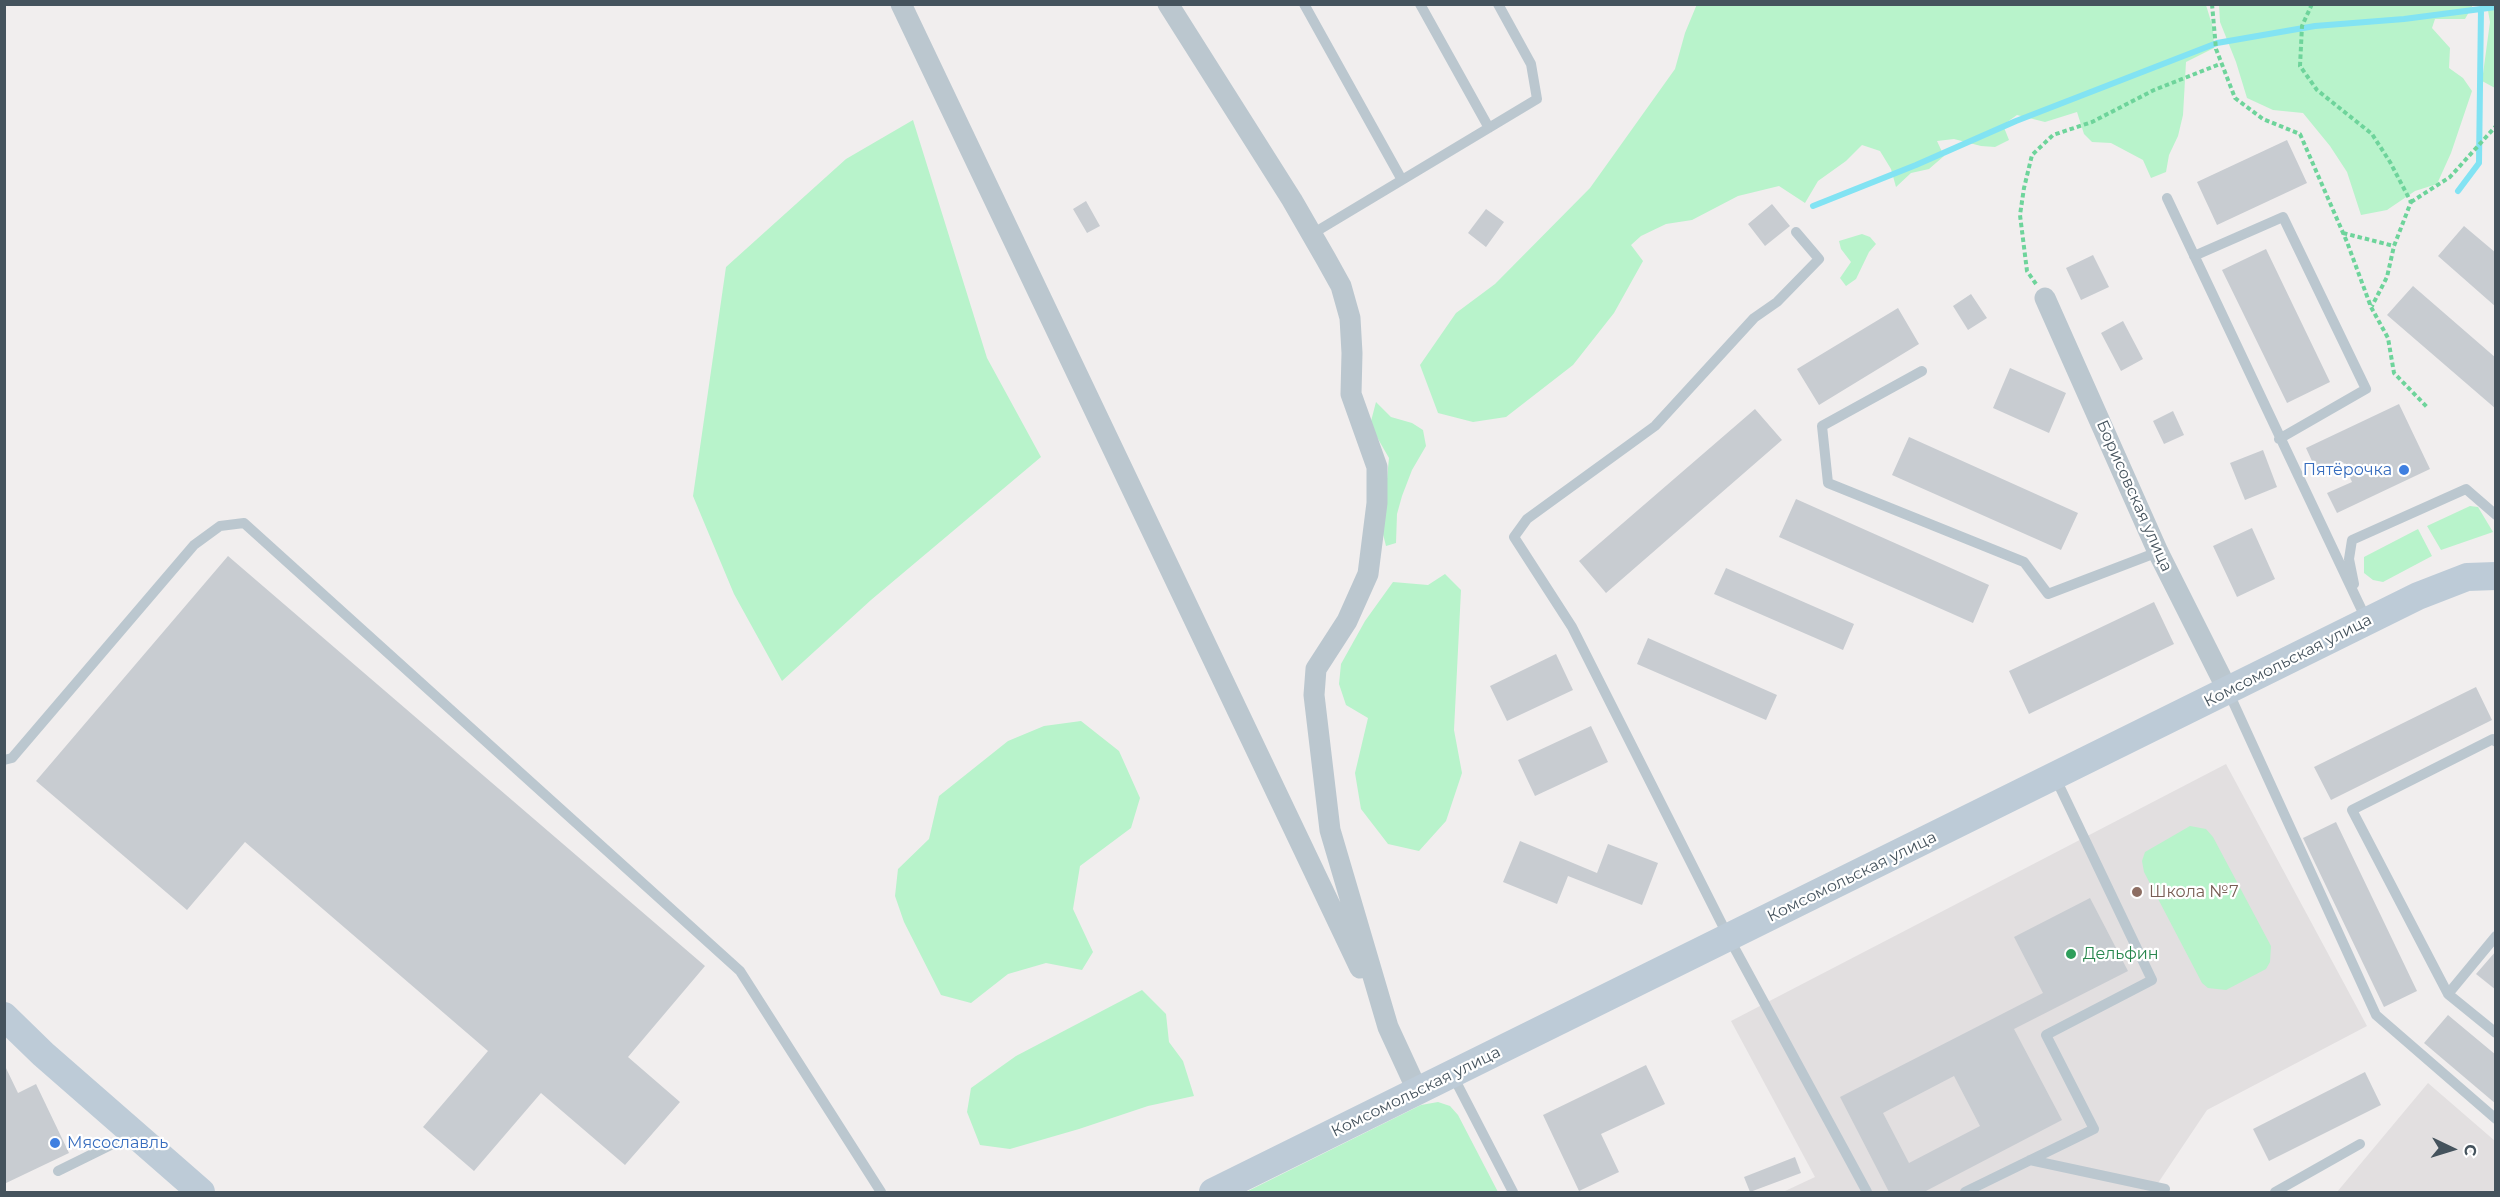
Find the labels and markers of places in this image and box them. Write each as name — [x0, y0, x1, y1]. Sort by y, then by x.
place label: Пятёрочка — [2303, 460, 2392, 480]
marker: Пятёрочка — [2397, 463, 2411, 477]
place label: Школа №7 — [2149, 882, 2239, 902]
marker: Школа №7 — [2130, 885, 2144, 899]
place label: Дельфин — [2083, 944, 2159, 964]
marker: Дельфин — [2064, 947, 2078, 961]
place label: Мясославль — [67, 1133, 168, 1153]
marker: Мясославль — [48, 1136, 62, 1150]

